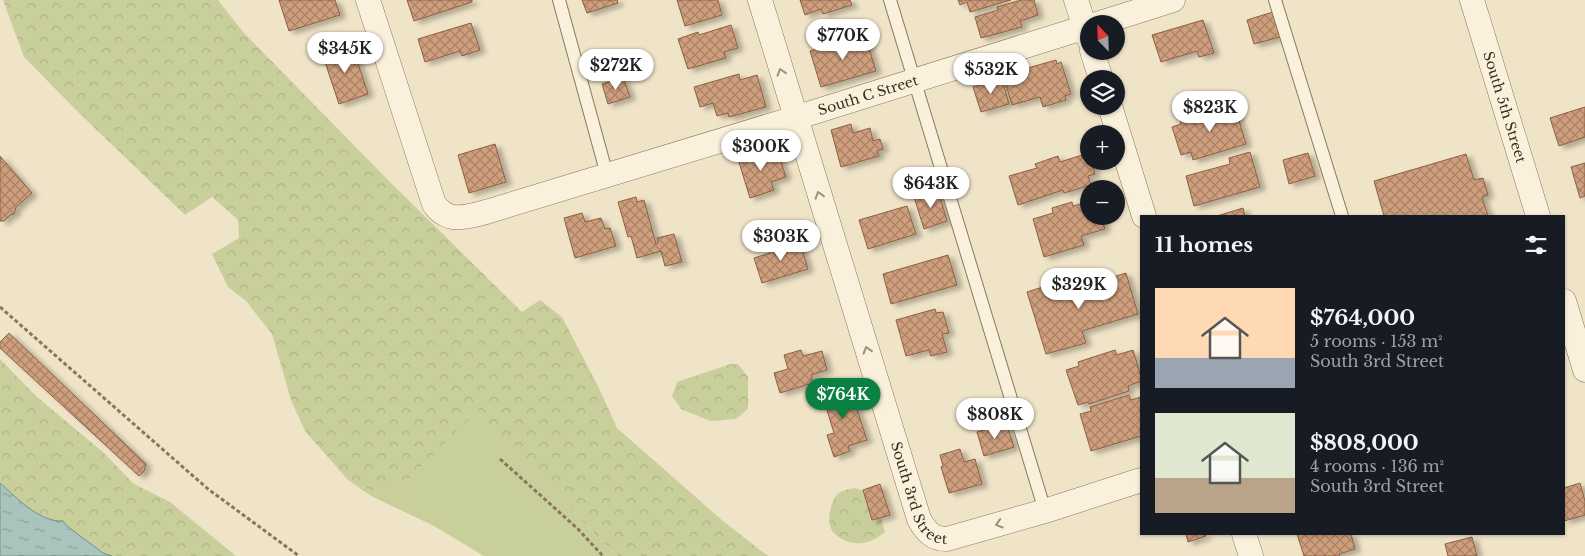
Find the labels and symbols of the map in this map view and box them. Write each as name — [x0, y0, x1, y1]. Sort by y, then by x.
north arrow — [1080, 15, 1125, 60]
pin: $770K — [808, 18, 878, 61]
pin: $345K — [310, 32, 380, 74]
pin: $272K — [581, 48, 651, 91]
street label: South 5th Street — [1479, 49, 1530, 166]
pin: $532K — [956, 52, 1026, 95]
one-way arrow — [777, 68, 787, 76]
street label: South C Street — [816, 71, 921, 119]
pin: $823K — [1175, 90, 1245, 133]
pin: $300K — [726, 130, 796, 172]
pin: $643K — [896, 166, 966, 209]
one-way arrow — [815, 191, 825, 199]
pin: $303K — [746, 220, 816, 262]
pin: $329K — [1044, 268, 1114, 310]
one-way arrow — [863, 346, 873, 355]
pin: $764K — [808, 378, 878, 420]
pin: $808K — [960, 398, 1030, 440]
street label: South 3rd Street — [887, 439, 948, 548]
one-way arrow — [995, 519, 1003, 529]

